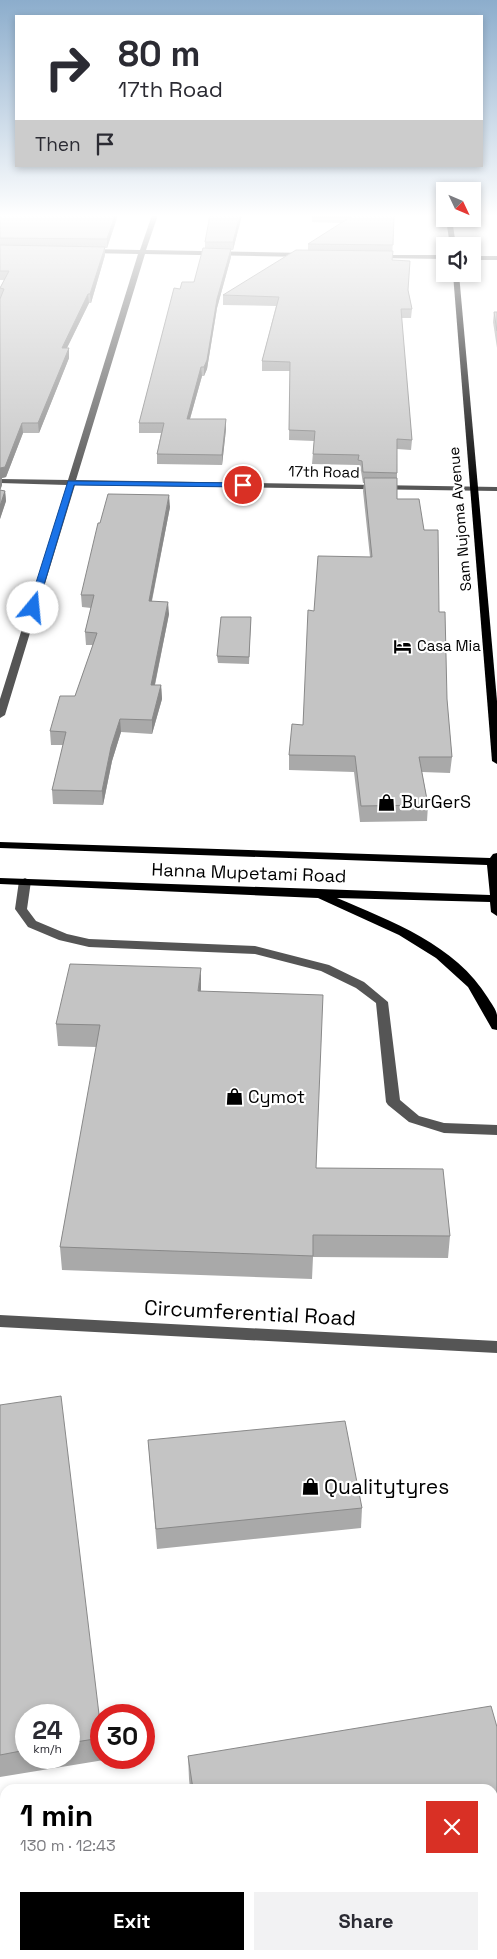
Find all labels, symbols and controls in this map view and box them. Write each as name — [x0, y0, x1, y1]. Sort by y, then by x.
text: 80 m — [118, 32, 200, 76]
icon: right — [35, 35, 100, 100]
text: 17th Road — [118, 75, 223, 103]
icon: arrive — [91, 130, 119, 158]
text: Then — [35, 132, 81, 157]
north arrow — [436, 182, 481, 228]
map controls — [436, 182, 481, 282]
button: sound — [436, 237, 481, 282]
street label: Sam Nujoma Avenue — [444, 446, 475, 592]
street label: 17th Road — [288, 461, 360, 482]
pin — [222, 464, 264, 506]
icon: arrive — [229, 471, 257, 499]
position arrow — [6, 581, 58, 633]
hotel icon: Casa Mia — [393, 636, 413, 656]
place label: Casa Mia — [417, 636, 481, 655]
place label: BurGerS — [401, 790, 471, 813]
shop icon: BurGerS — [377, 792, 397, 812]
street label: Hanna Mupetami Road — [151, 858, 347, 887]
place label: Cymot — [248, 1085, 305, 1108]
shop icon: Cymot — [224, 1087, 244, 1107]
street label: Circumferential Road — [143, 1293, 357, 1332]
place label: Qualitytyres — [324, 1473, 449, 1500]
shop icon: Qualitytyres — [300, 1477, 320, 1497]
speed limit sign: 30 — [90, 1704, 155, 1769]
text: 24 — [32, 1714, 63, 1746]
text: km/h — [33, 1741, 62, 1757]
text: 1 min — [20, 1796, 93, 1835]
button: close — [426, 1801, 478, 1853]
text: 130 m · 12:43 — [20, 1835, 116, 1856]
button: Exit — [20, 1892, 244, 1950]
button: Share — [254, 1892, 478, 1950]

